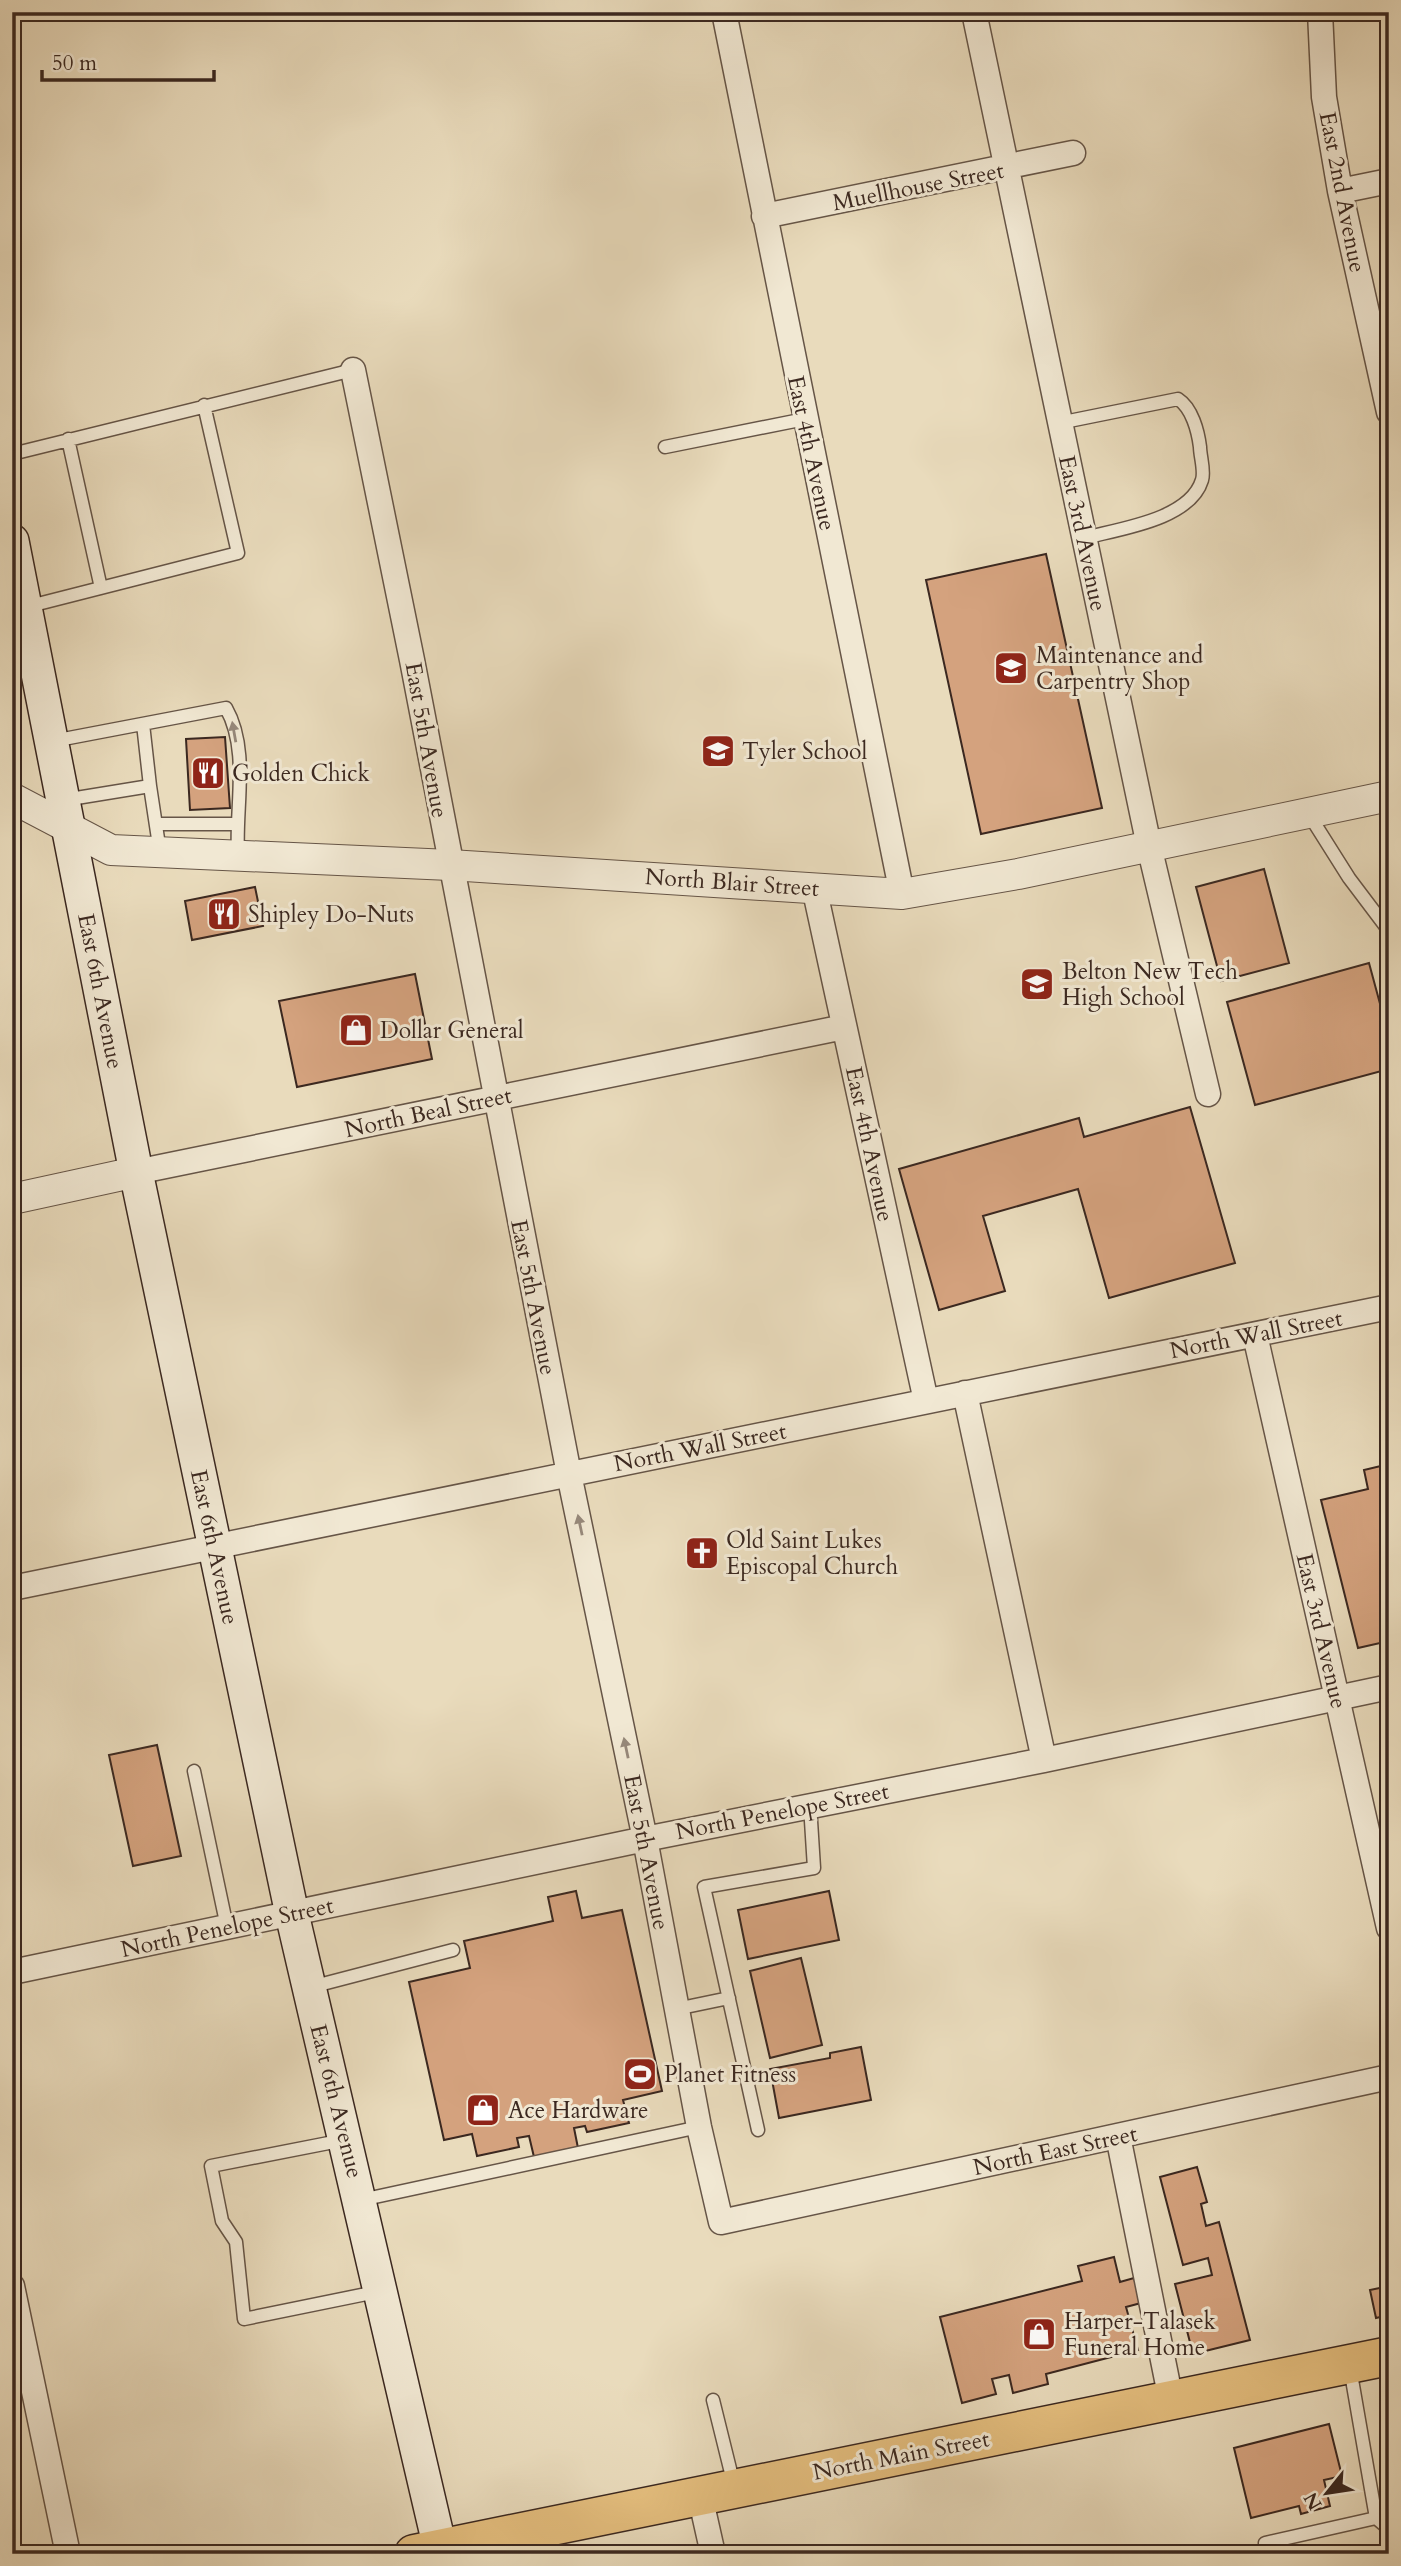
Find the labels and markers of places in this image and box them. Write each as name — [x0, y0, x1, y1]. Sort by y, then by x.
place label: Maintenance and Carpentry Shop — [1036, 640, 1204, 697]
school or university icon: Maintenance and Carpentry Shop — [992, 649, 1030, 687]
school or university icon: Tyler School — [699, 732, 737, 770]
place label: Tyler School — [742, 736, 867, 767]
restaurant icon: Golden Chick — [189, 754, 227, 792]
place label: Golden Chick — [232, 758, 371, 789]
restaurant icon: Shipley Do-Nuts — [205, 895, 243, 933]
place label: Shipley Do-Nuts — [248, 899, 414, 930]
place label: Belton New Tech High School — [1062, 956, 1238, 1013]
school or university icon: Belton New Tech High School — [1018, 965, 1056, 1003]
shop icon: Dollar General — [337, 1011, 375, 1049]
place label: Dollar General — [380, 1015, 524, 1046]
place label: Old Saint Lukes Episcopal Church — [726, 1525, 898, 1582]
church icon: Old Saint Lukes Episcopal Church — [683, 1534, 721, 1572]
sports icon: Planet Fitness — [621, 2055, 659, 2093]
place label: Planet Fitness — [664, 2059, 796, 2090]
shop icon: Ace Hardware — [464, 2091, 502, 2129]
place label: Ace Hardware — [508, 2095, 648, 2126]
place label: Harper-Talasek Funeral Home — [1064, 2306, 1217, 2363]
shop icon: Harper-Talasek Funeral Home — [1020, 2315, 1058, 2353]

